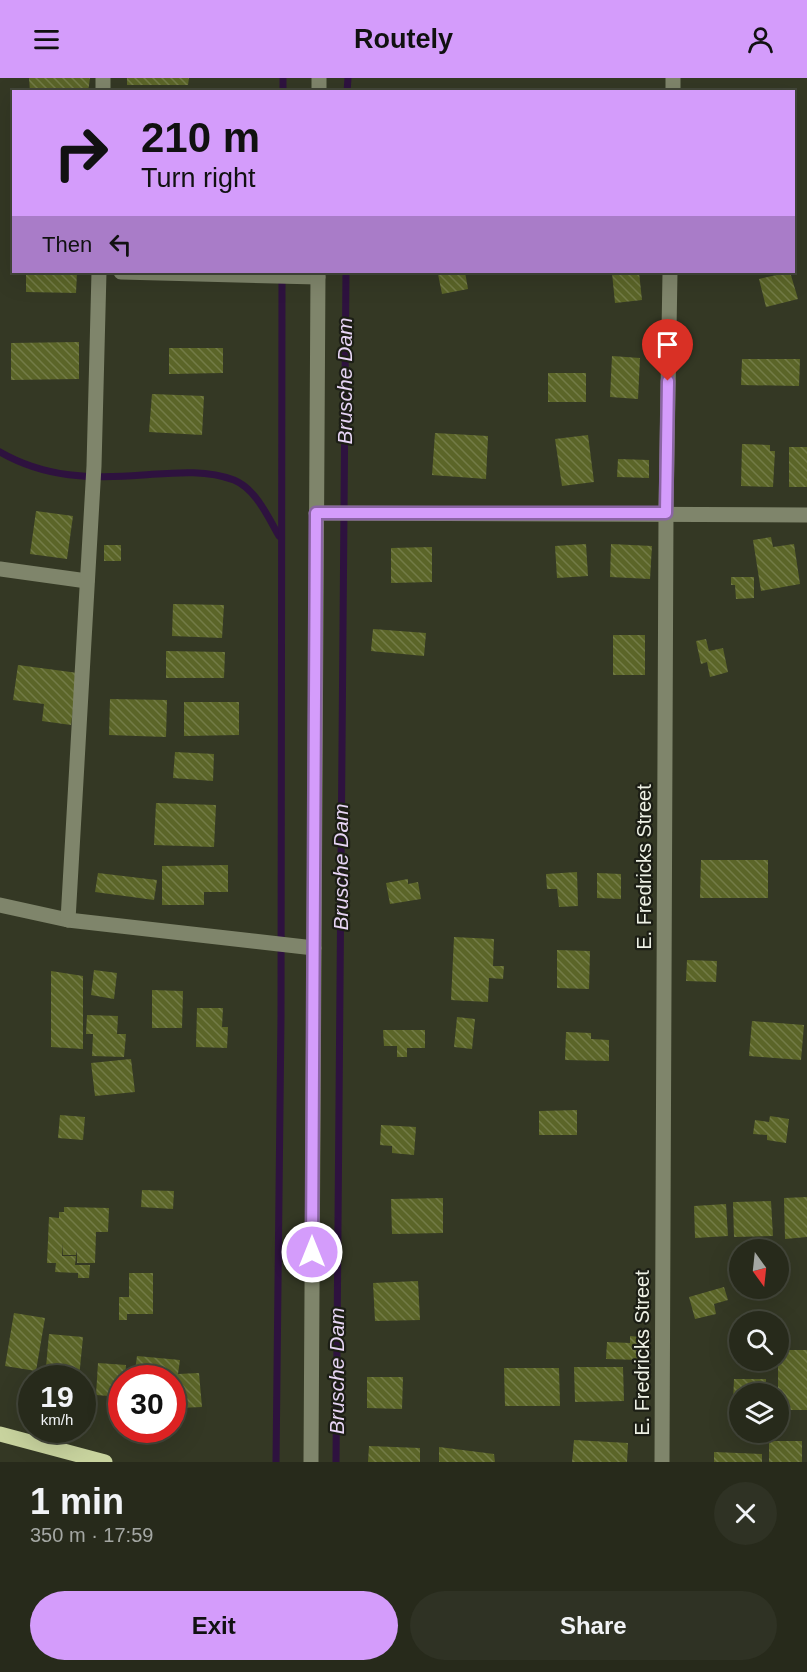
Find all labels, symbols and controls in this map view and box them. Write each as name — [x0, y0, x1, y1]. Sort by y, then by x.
icon: menu — [30, 23, 63, 56]
icon: person — [744, 23, 777, 56]
text: Routely — [354, 24, 453, 54]
icon: right — [42, 114, 120, 192]
text: 210 m — [141, 114, 260, 161]
text: Turn right — [141, 163, 256, 193]
icon: left — [104, 228, 137, 261]
text: Then — [42, 232, 92, 257]
water label: Brusche Dam — [333, 317, 356, 445]
pin — [642, 319, 693, 381]
icon: arrive — [651, 328, 684, 361]
street label: E. Fredricks Street — [633, 784, 655, 950]
water label: Brusche Dam — [329, 803, 352, 931]
position arrow — [280, 1220, 344, 1284]
north arrow — [729, 1239, 789, 1299]
map controls — [729, 1239, 789, 1443]
street label: E. Fredricks Street — [631, 1270, 653, 1436]
water label: Brusche Dam — [325, 1307, 348, 1435]
button: search — [729, 1311, 789, 1371]
speed limit sign: 30 — [108, 1365, 186, 1443]
text: 19 — [40, 1380, 74, 1413]
button: layers — [729, 1383, 789, 1443]
text: km/h — [41, 1411, 73, 1428]
text: 1 min — [30, 1481, 124, 1522]
button: close — [714, 1482, 777, 1545]
text: 350 m · 17:59 — [30, 1524, 153, 1546]
button: Exit — [30, 1591, 398, 1660]
button: Share — [410, 1591, 777, 1660]

